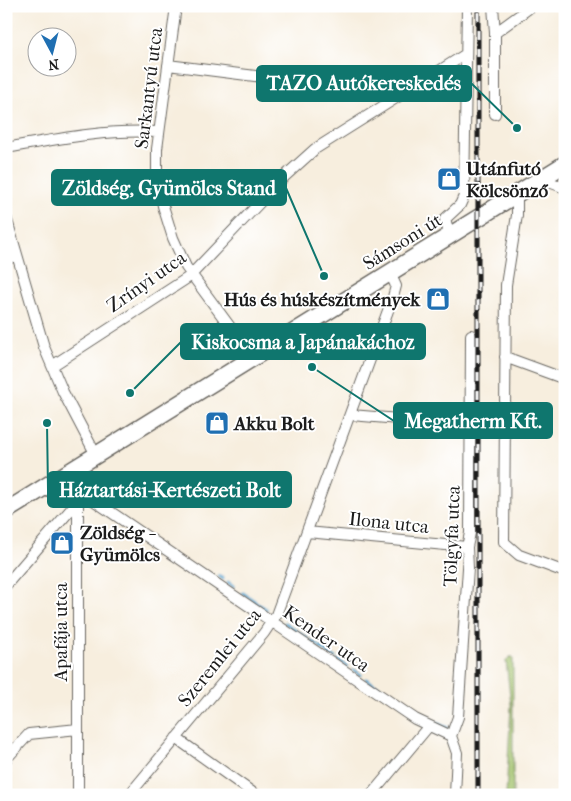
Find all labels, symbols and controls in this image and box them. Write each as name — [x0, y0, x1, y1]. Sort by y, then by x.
street label: Sarkantyú utca — [131, 26, 167, 150]
north arrow — [28, 28, 78, 78]
text: N — [47, 55, 60, 74]
callout: TAZO Autókereskedés — [257, 66, 471, 101]
text: TAZO Autókereskedés — [266, 72, 462, 95]
place label: Utánfutó Kölcsönző — [465, 158, 548, 202]
shop icon: Utánfutó Kölcsönző — [436, 166, 462, 192]
callout: Zöldség, Gyümölcs Stand — [52, 170, 286, 205]
text: Zöldség, Gyümölcs Stand — [62, 177, 277, 200]
street label: Sámsoni út — [359, 209, 446, 275]
street label: Zrínyi utca — [103, 246, 190, 317]
shop icon: Hús és húskészítmények — [425, 286, 451, 312]
place label: Hús és húskészítmények — [224, 289, 421, 311]
callout: Kiskocsma a Japánakáchoz — [181, 324, 425, 359]
text: Kiskocsma a Japánakáchoz — [191, 331, 415, 354]
callout: Megatherm Kft. — [394, 403, 552, 438]
shop icon: Akku Bolt — [204, 410, 230, 436]
text: Megatherm Kft. — [403, 410, 542, 433]
place label: Akku Bolt — [233, 413, 315, 435]
callout: Háztartási-Kertészeti Bolt — [48, 472, 291, 507]
text: Háztartási-Kertészeti Bolt — [59, 479, 282, 502]
street label: Tölgyfa utca — [439, 485, 465, 587]
street label: Ilona utca — [348, 508, 430, 538]
place label: Zöldség - Gyümölcs — [80, 522, 160, 566]
shop icon: Zöldség - Gyümölcs — [49, 530, 75, 556]
street label: Apafája utca — [50, 582, 72, 682]
street label: Kender utca — [279, 601, 374, 677]
street label: Szeremlei utca — [174, 604, 266, 711]

